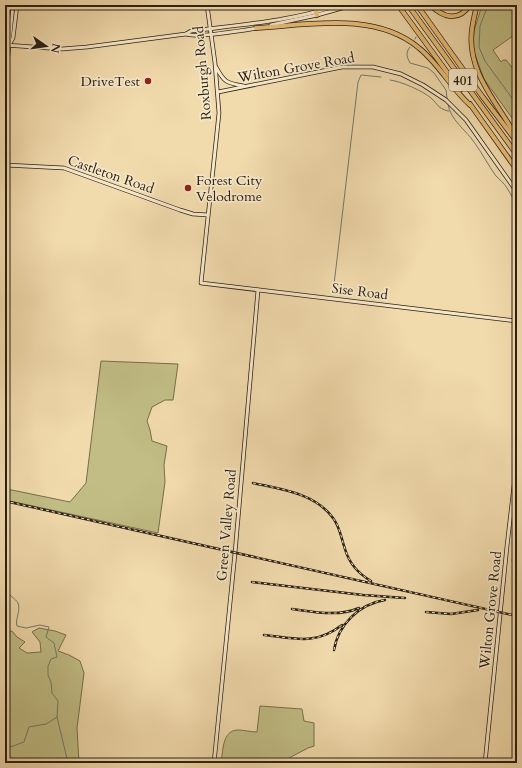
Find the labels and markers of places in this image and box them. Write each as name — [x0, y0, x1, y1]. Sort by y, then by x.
place label: DriveTest — [80, 72, 141, 91]
marker: DriveTest — [143, 76, 153, 86]
place label: Forest City Velodrome — [196, 171, 263, 206]
marker: Forest City Velodrome — [183, 183, 193, 193]

